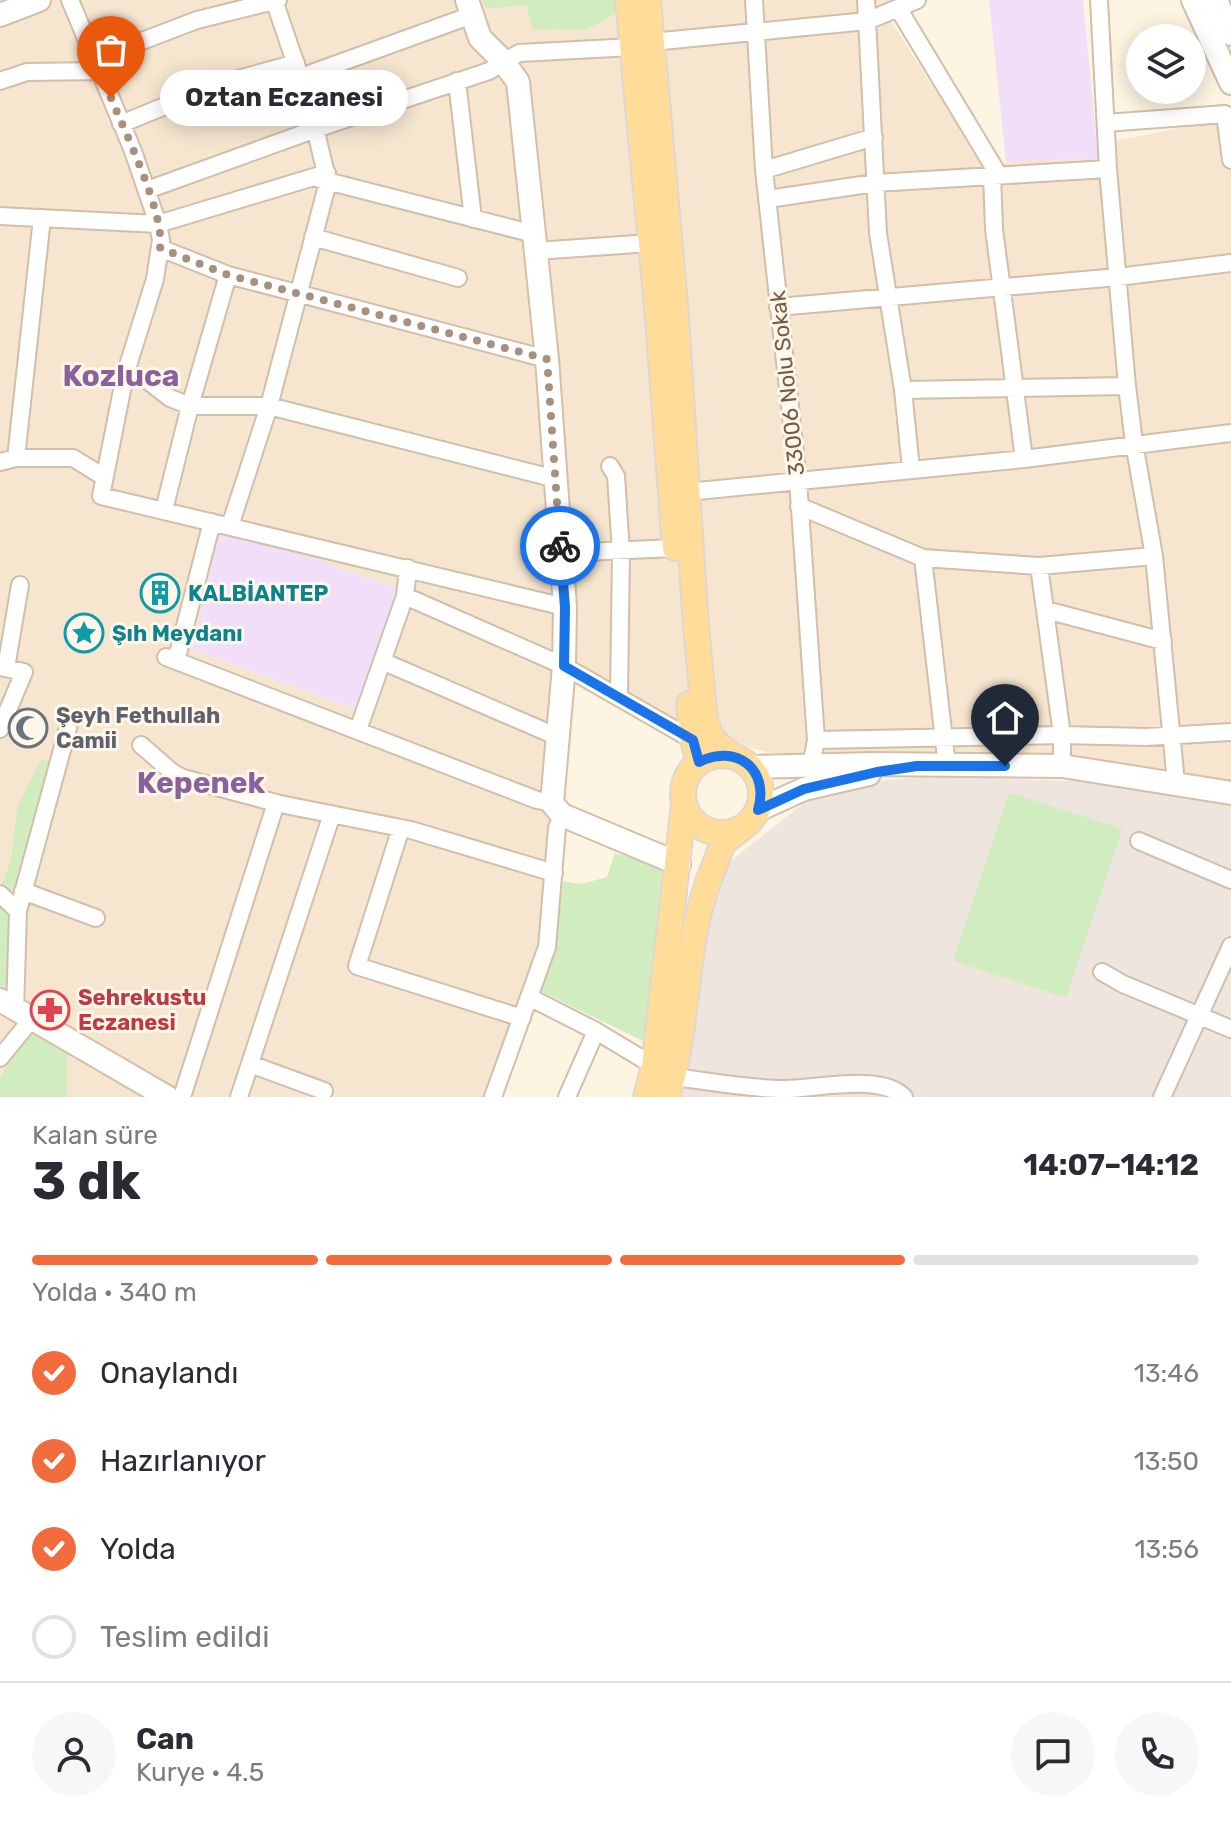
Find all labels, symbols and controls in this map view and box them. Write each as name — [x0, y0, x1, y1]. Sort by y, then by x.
pin — [77, 16, 145, 98]
map controls — [1126, 24, 1206, 104]
button: layers — [1126, 24, 1206, 104]
icon: bag — [89, 28, 133, 72]
callout: Oztan Eczanesi — [159, 70, 407, 126]
text: Oztan Eczanesi — [185, 82, 383, 113]
street label: 33006 Nolu Sokak — [764, 289, 810, 477]
district label: Kozluca — [62, 358, 180, 394]
courier — [520, 506, 600, 586]
icon: bike — [538, 524, 582, 568]
building icon: KALBİANTEP — [139, 572, 181, 614]
place label: KALBİANTEP — [188, 580, 329, 607]
place icon: Şıh Meydanı — [63, 612, 105, 654]
place label: Şıh Meydanı — [112, 620, 243, 647]
pin — [971, 684, 1039, 766]
icon: home — [983, 696, 1027, 740]
place label: Şeyh Fethullah Camii — [56, 702, 220, 754]
mosque icon: Şeyh Fethullah Camii — [7, 707, 49, 749]
district label: Kepenek — [137, 765, 266, 801]
place label: Sehrekustu Eczanesi — [78, 984, 206, 1036]
pharmacy icon: Sehrekustu Eczanesi — [29, 989, 71, 1031]
text: Kalan süre — [32, 1120, 158, 1151]
text: 14:07–14:12 — [1023, 1147, 1199, 1183]
text: 3 dk — [32, 1150, 141, 1212]
text: Yolda · 340 m — [32, 1277, 197, 1308]
icon: check — [32, 1351, 76, 1395]
text: Onaylandı — [100, 1355, 238, 1391]
text: 13:46 — [1134, 1358, 1199, 1389]
icon: check — [32, 1439, 76, 1483]
text: Hazırlanıyor — [100, 1443, 266, 1479]
text: 13:50 — [1134, 1446, 1199, 1477]
icon: check — [32, 1527, 76, 1571]
text: Yolda — [100, 1531, 176, 1567]
text: 13:56 — [1134, 1534, 1199, 1565]
text: Teslim edildi — [100, 1619, 269, 1655]
button: person — [32, 1712, 116, 1796]
button: chat — [1011, 1712, 1095, 1796]
button: phone — [1115, 1712, 1199, 1796]
text: Can — [136, 1721, 194, 1757]
text: Kurye · 4.5 — [136, 1757, 264, 1788]

